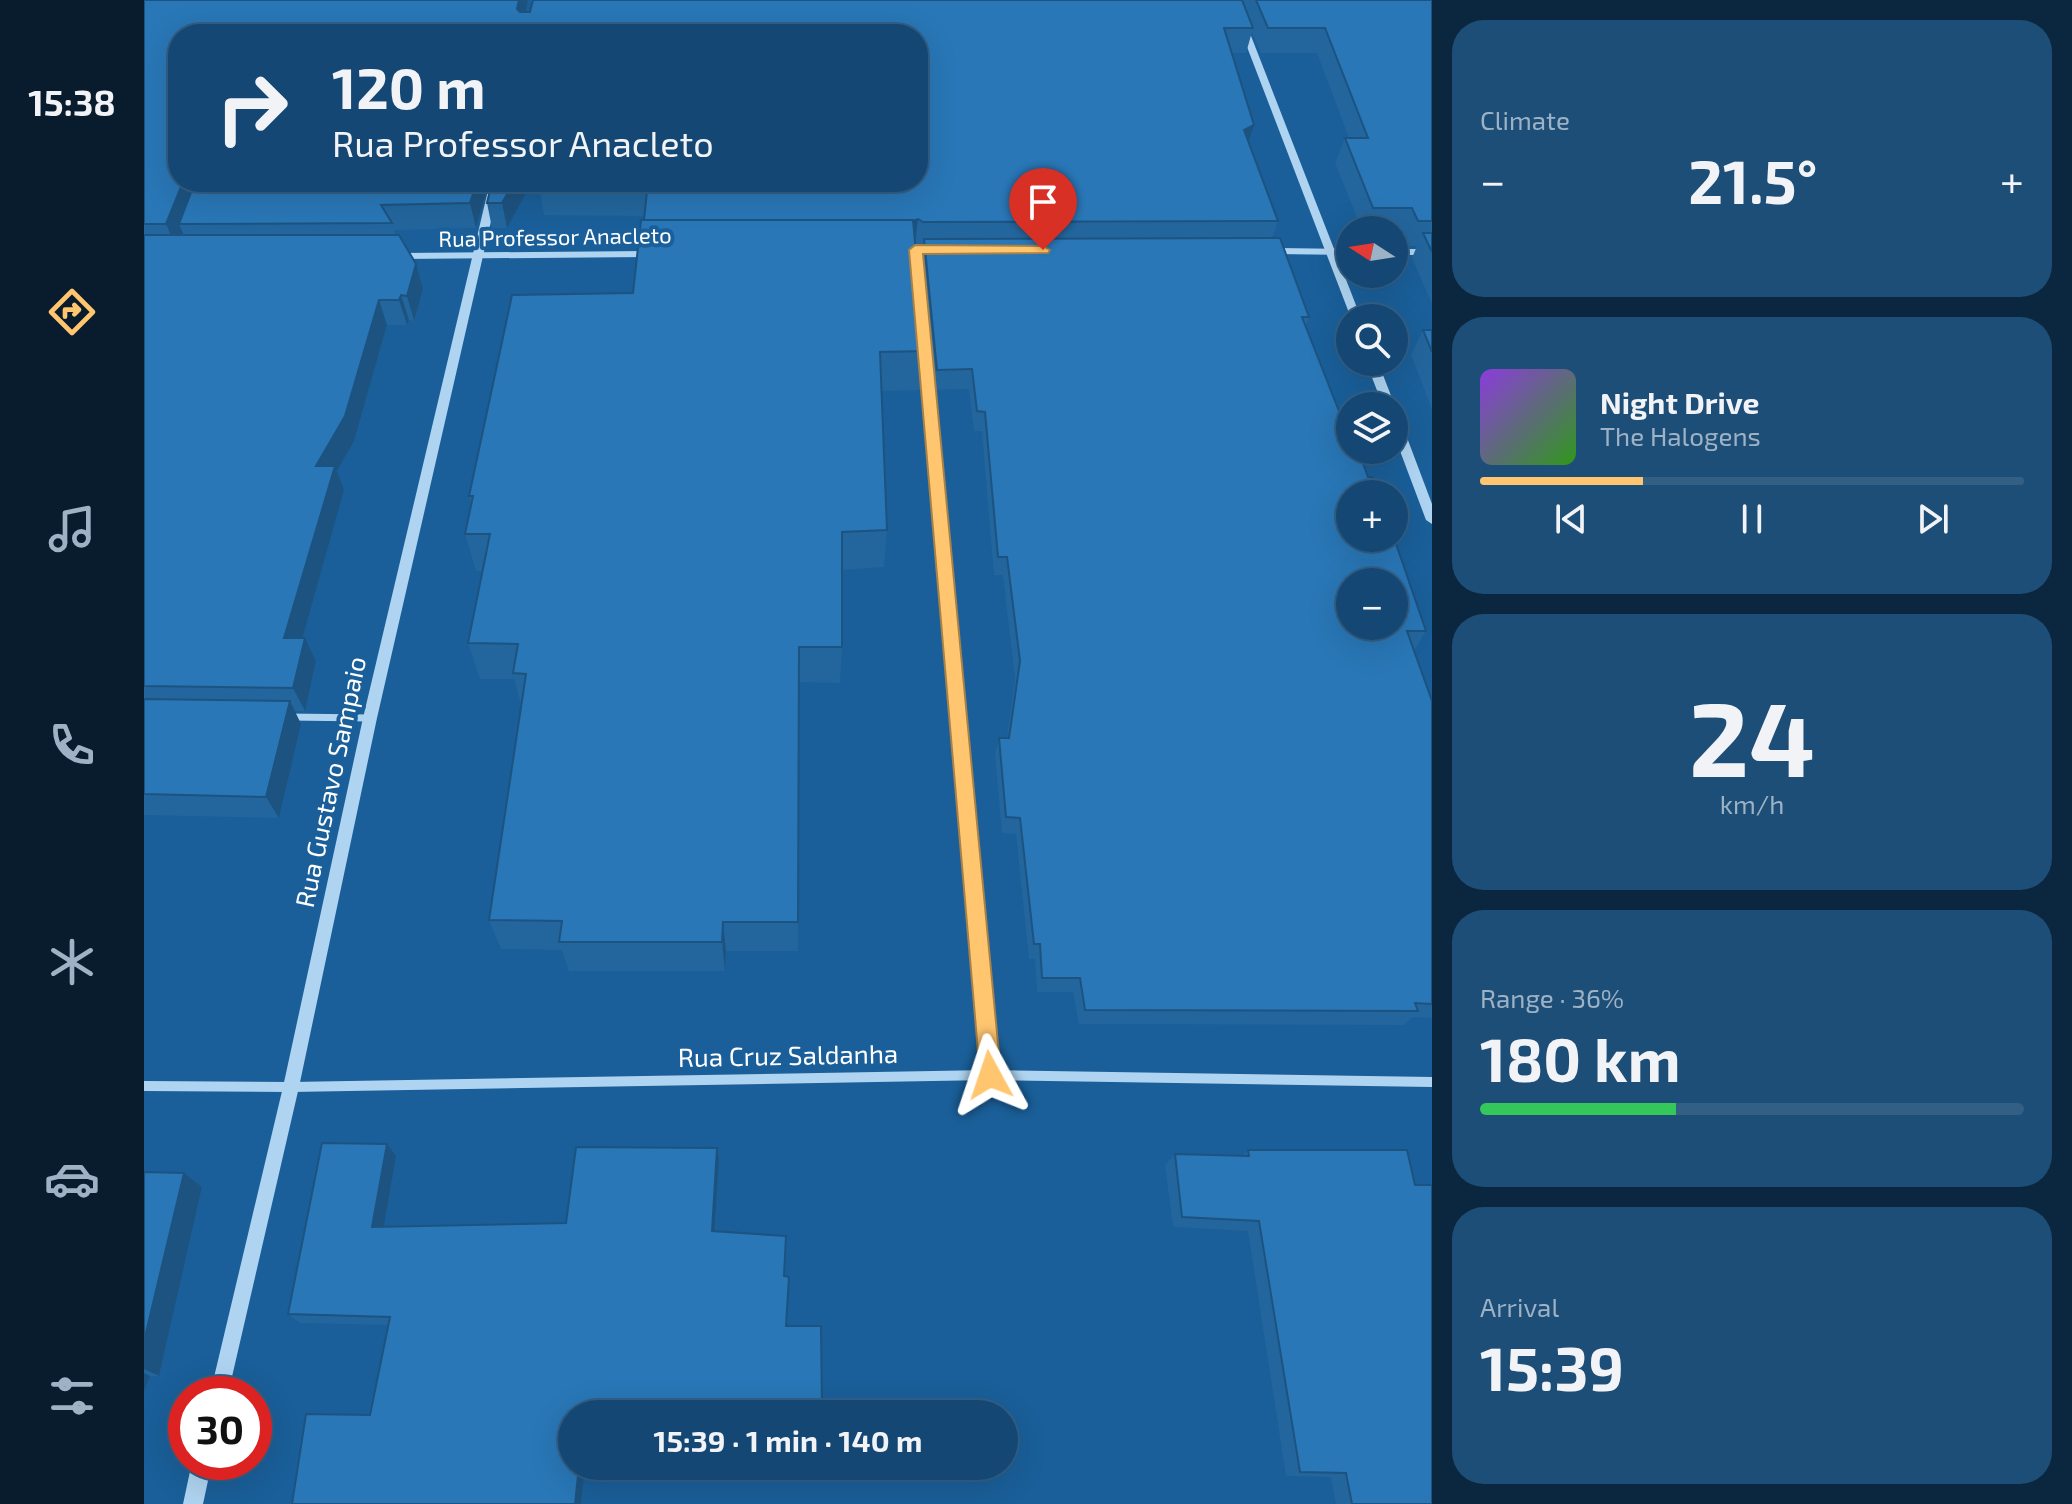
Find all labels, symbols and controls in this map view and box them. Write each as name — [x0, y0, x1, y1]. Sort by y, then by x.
text: 120 m — [332, 53, 486, 120]
icon: right — [200, 56, 304, 160]
text: 15:38 — [28, 80, 116, 123]
text: Climate — [1480, 104, 1570, 135]
text: Rua Professor Anacleto — [332, 121, 714, 164]
text: 21.5° — [1688, 144, 1817, 216]
text: − — [1480, 153, 1506, 206]
text: + — [2000, 153, 2024, 206]
pin — [1009, 168, 1077, 250]
icon: arrive — [1021, 180, 1065, 224]
north arrow — [1336, 216, 1408, 288]
map controls — [1336, 216, 1408, 640]
street label: Rua Professor Anacleto — [438, 221, 672, 251]
icon: directions — [44, 284, 100, 340]
button: search — [1336, 304, 1408, 376]
text: Night Drive — [1600, 384, 1759, 420]
button: layers — [1336, 392, 1408, 464]
text: The Halogens — [1600, 420, 1761, 451]
button: + — [1336, 480, 1408, 552]
icon: previous — [1549, 497, 1593, 541]
icon: pause — [1730, 497, 1774, 541]
icon: next — [1911, 497, 1955, 541]
icon: music — [44, 501, 100, 557]
button: − — [1336, 568, 1408, 640]
street label: Rua Gustavo Sampaio — [288, 653, 371, 910]
text: 24 — [1689, 673, 1815, 798]
icon: phone — [44, 717, 100, 773]
text: km/h — [1720, 788, 1784, 819]
icon: climate — [44, 934, 100, 990]
text: Range · 36% — [1480, 982, 1624, 1013]
text: 180 km — [1480, 1022, 1681, 1094]
position arrow — [948, 1033, 1032, 1117]
street label: Rua Cruz Saldanha — [678, 1037, 898, 1072]
icon: car — [44, 1151, 100, 1207]
text: Arrival — [1480, 1291, 1559, 1322]
text: 15:39 — [1480, 1331, 1624, 1403]
icon: filters — [44, 1368, 100, 1424]
speed limit sign: 30 — [168, 1376, 272, 1480]
text: 15:39 · 1 min · 140 m — [653, 1422, 923, 1458]

